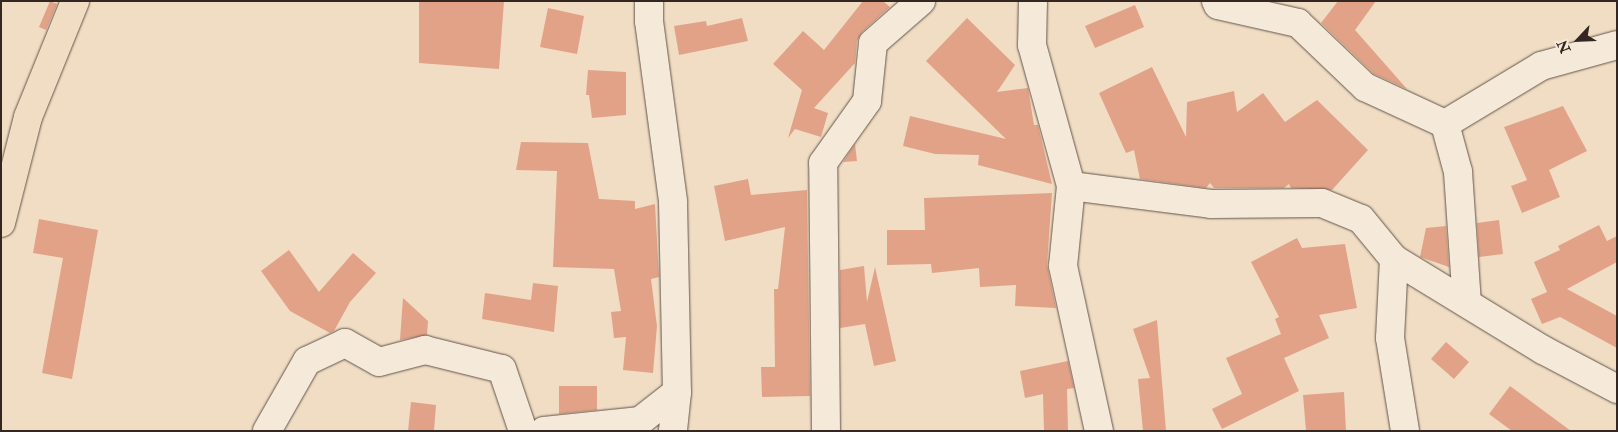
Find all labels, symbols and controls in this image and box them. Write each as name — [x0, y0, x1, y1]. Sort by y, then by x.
north arrow — [1553, 15, 1603, 65]
text: N — [1554, 37, 1574, 56]

